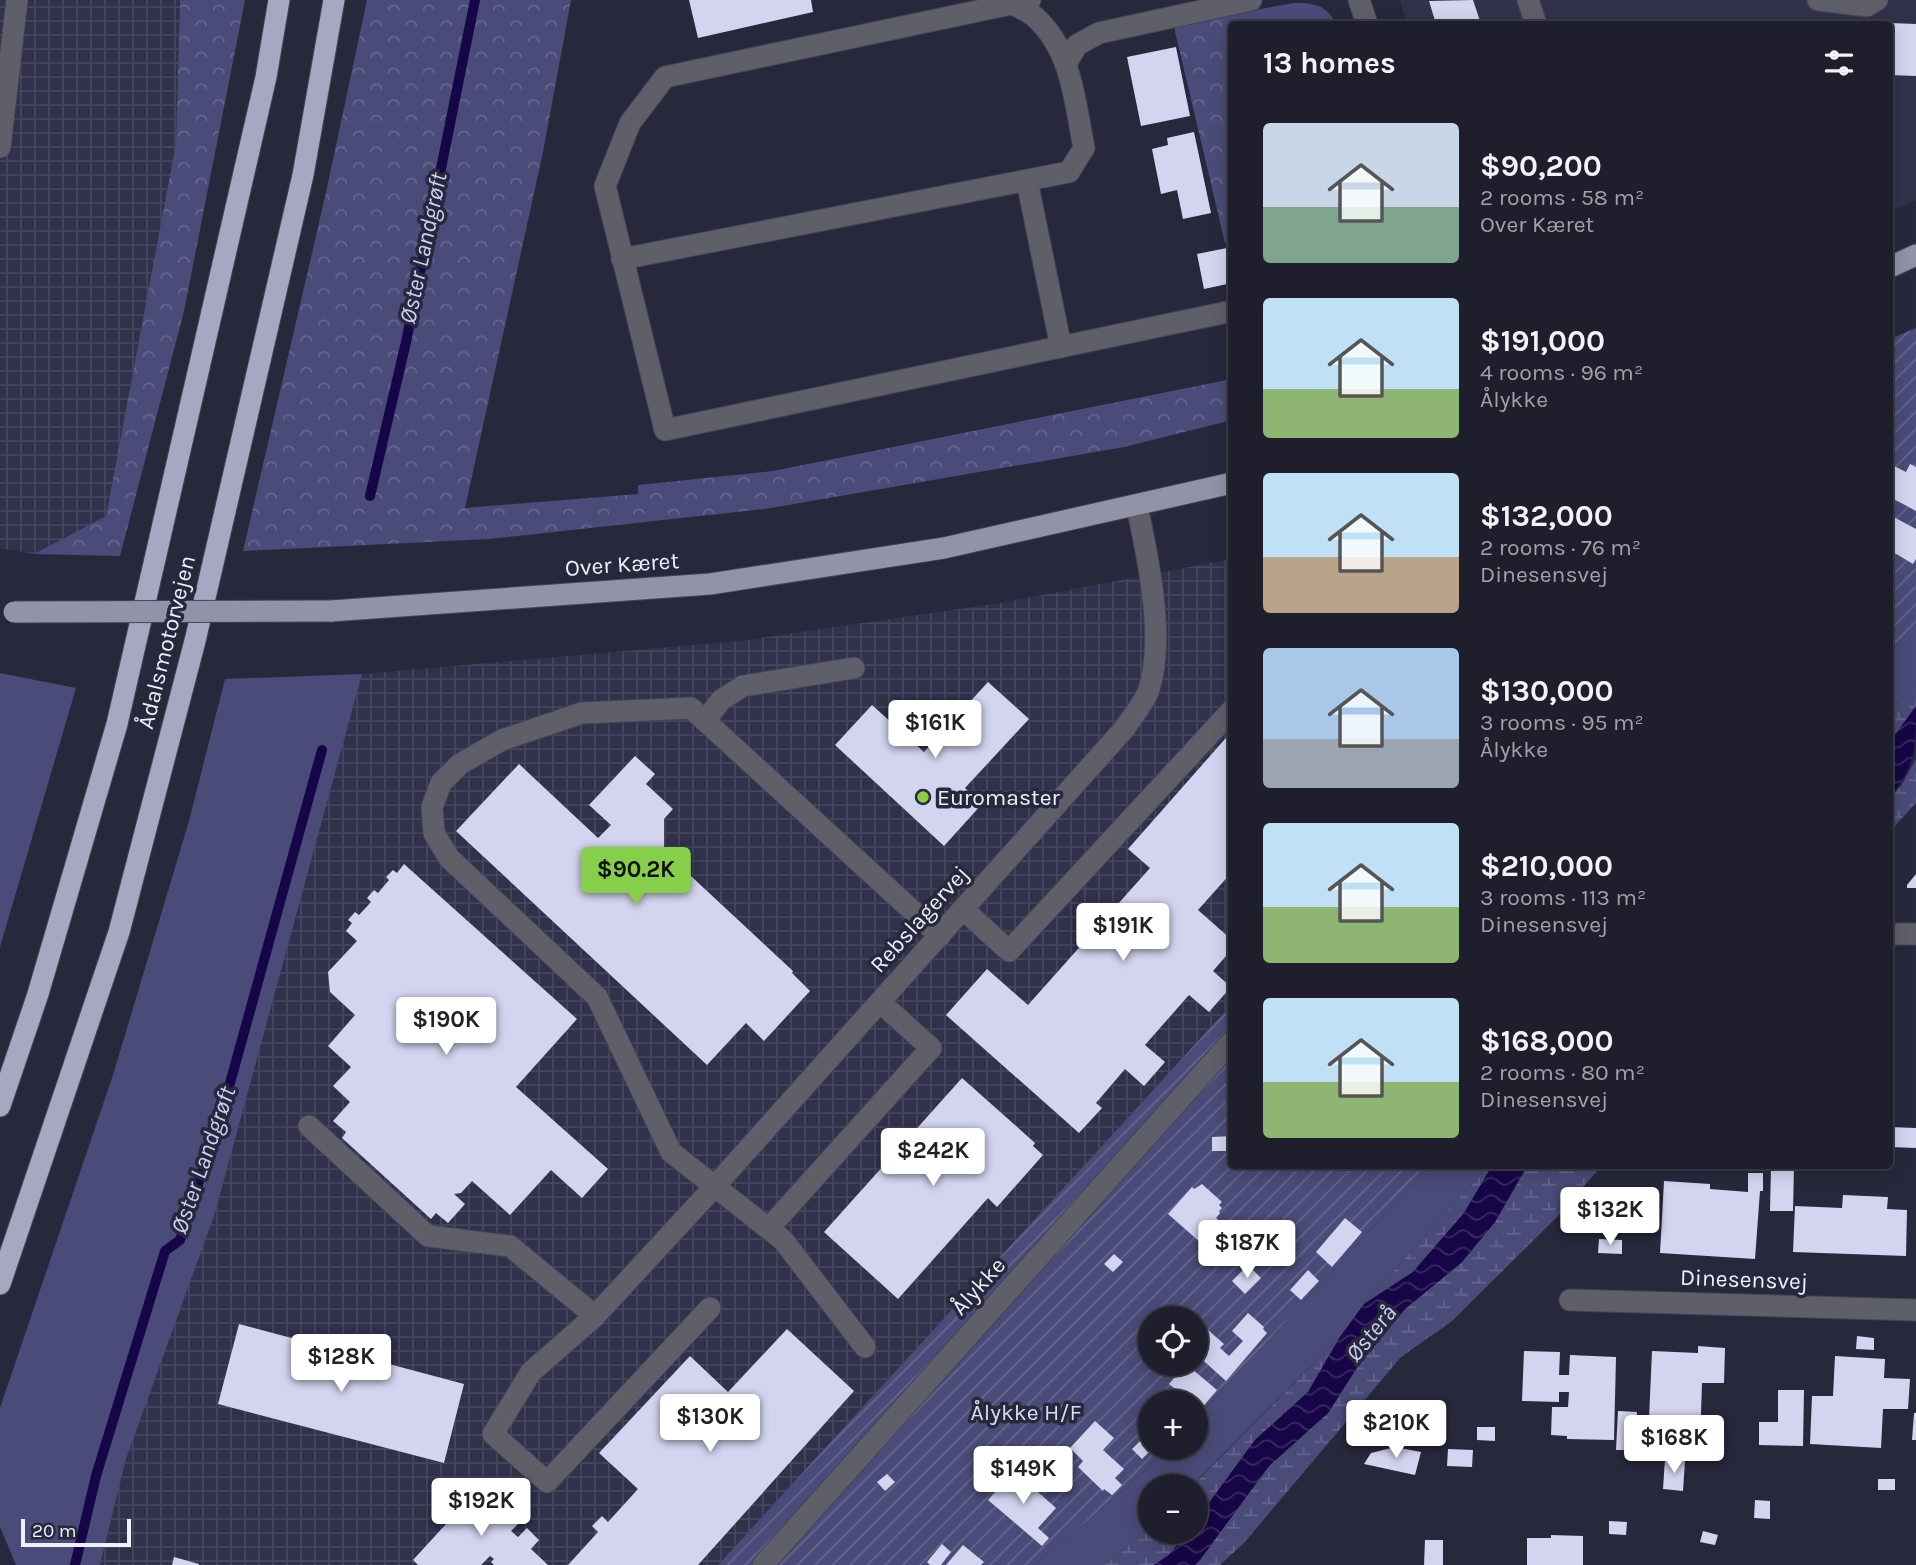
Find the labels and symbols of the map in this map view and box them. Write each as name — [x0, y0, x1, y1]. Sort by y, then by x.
water label: Øster Landgrøft — [393, 169, 453, 326]
street label: Over Kæret — [564, 547, 680, 582]
street label: Ådalsmotorvejen — [132, 553, 201, 732]
pin: $161K — [886, 700, 984, 760]
place label: Euromaster — [937, 784, 1060, 811]
marker: Euromaster — [915, 789, 931, 805]
pin: $90.2K — [579, 848, 693, 907]
street label: Rebslagervej — [864, 860, 974, 978]
pin: $191K — [1074, 904, 1172, 963]
pin: $190K — [397, 998, 495, 1057]
water label: Øster Landgrøft — [165, 1082, 242, 1237]
pin: $242K — [884, 1128, 982, 1188]
pin: $132K — [1561, 1188, 1659, 1247]
pin: $187K — [1198, 1220, 1296, 1280]
street label: Ålykke — [946, 1252, 1011, 1321]
street label: Dinesensvej — [1679, 1264, 1809, 1295]
water label: Østerå — [1340, 1299, 1402, 1367]
pin: $128K — [292, 1334, 390, 1394]
pin: $130K — [661, 1394, 759, 1454]
park label: Ålykke H/F — [971, 1399, 1081, 1426]
pin: $210K — [1347, 1400, 1445, 1460]
pin: $168K — [1625, 1416, 1723, 1475]
pin: $149K — [974, 1446, 1072, 1506]
pin: $192K — [432, 1478, 530, 1538]
scale bar — [21, 1516, 131, 1548]

